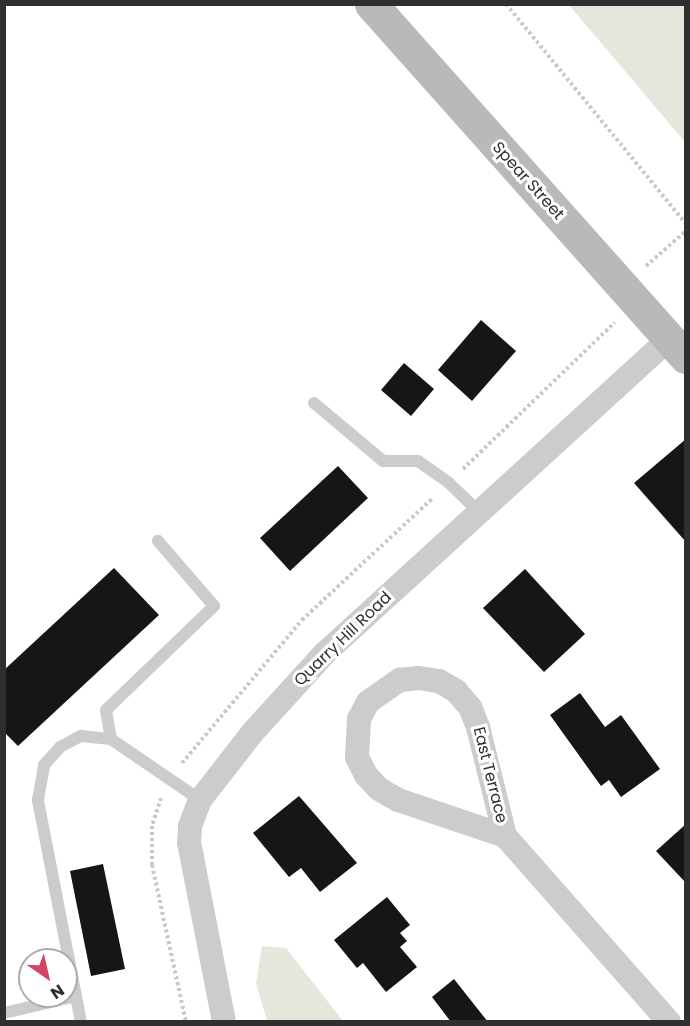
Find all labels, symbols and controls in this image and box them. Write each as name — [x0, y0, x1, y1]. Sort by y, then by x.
street label: Spear Street — [488, 138, 568, 224]
street label: Quarry Hill Road — [290, 588, 396, 690]
street label: East Terrace — [469, 725, 511, 825]
north arrow — [18, 948, 78, 1008]
text: N — [46, 979, 69, 1005]

